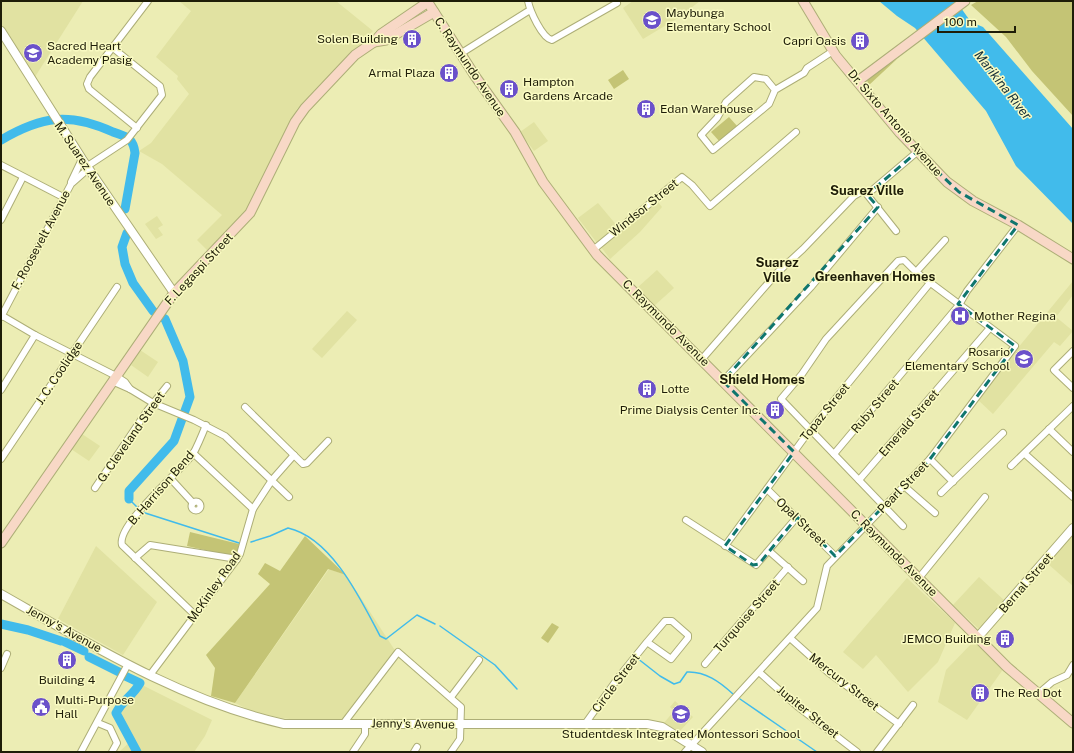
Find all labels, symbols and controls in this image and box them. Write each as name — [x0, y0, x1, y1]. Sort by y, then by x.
place label: Maybunga Elementary School — [666, 6, 772, 34]
scale bar — [938, 8, 1015, 34]
school or university icon: Maybunga Elementary School — [641, 9, 663, 31]
street label: C. Raymundo Avenue — [432, 15, 509, 120]
text: 100 m — [944, 15, 977, 29]
building icon: Solen Building — [401, 28, 423, 50]
building icon: Capri Oasis — [849, 30, 871, 52]
place label: Solen Building — [317, 32, 398, 46]
place label: Capri Oasis — [783, 34, 846, 48]
place label: Sacred Heart Academy Pasig — [47, 39, 132, 67]
school or university icon: Sacred Heart Academy Pasig — [22, 42, 44, 64]
water label: Marikina River — [971, 48, 1035, 123]
building icon: Armal Plaza — [438, 62, 460, 84]
place label: Armal Plaza — [368, 66, 435, 80]
street label: Dr. Sixto Antonio Avenue — [845, 67, 945, 179]
place label: Hampton Gardens Arcade — [523, 75, 613, 103]
building icon: Hampton Gardens Arcade — [498, 78, 520, 100]
building icon: Edan Warehouse — [635, 98, 657, 120]
place label: Edan Warehouse — [660, 102, 753, 116]
street label: M. Suarez Avenue — [52, 119, 119, 209]
street label: Windsor Street — [607, 176, 681, 240]
district label: Suarez Ville — [830, 183, 904, 198]
street label: F. Roosevelt Avenue — [9, 188, 73, 292]
street label: F. Legaspi Street — [162, 230, 236, 308]
district label: Suarez Ville — [755, 255, 799, 285]
district label: Greenhaven Homes — [815, 269, 935, 284]
street label: C. Raymundo Avenue — [620, 277, 712, 369]
hospital icon: Mother Regina — [949, 305, 971, 327]
place label: Mother Regina — [974, 309, 1056, 323]
street label: J. C. Coolidge — [33, 339, 85, 407]
place label: Rosario Elementary School — [905, 345, 1010, 373]
school or university icon: Rosario Elementary School — [1013, 348, 1035, 370]
district label: Shield Homes — [719, 372, 805, 387]
street label: Ruby Street — [848, 376, 902, 436]
building icon: Lotte — [636, 378, 658, 400]
street label: Topaz Street — [797, 380, 853, 444]
place label: Lotte — [661, 382, 690, 396]
street label: Emerald Street — [876, 386, 942, 459]
street label: G. Cleveland Street — [94, 389, 168, 485]
building icon: Prime Dialysis Center Inc. — [764, 399, 786, 421]
place label: Prime Dialysis Center Inc. — [620, 403, 761, 417]
street label: B. Harrison Bend — [125, 448, 197, 528]
street label: Pearl Street — [875, 458, 932, 516]
street label: Opal Street — [773, 495, 829, 550]
street label: C. Raymundo Avenue — [848, 507, 940, 599]
street label: McKinley Road — [184, 549, 244, 625]
street label: Bernal Street — [996, 550, 1056, 616]
street label: Turquoise Street — [711, 576, 783, 656]
street label: Jenny's Avenue — [24, 603, 104, 656]
building icon: JEMCO Building — [994, 628, 1016, 650]
place label: JEMCO Building — [902, 632, 991, 646]
building icon: Building 4 — [56, 649, 78, 671]
street label: Circle Street — [589, 650, 643, 715]
street label: Mercury Street — [806, 650, 882, 714]
place label: Building 4 — [39, 673, 96, 687]
building icon: The Red Dot — [969, 682, 991, 704]
street label: Jupiter Street — [774, 683, 842, 741]
place label: The Red Dot — [994, 686, 1062, 700]
place label: Multi-Purpose Hall — [55, 693, 134, 721]
public building icon: Multi-Purpose Hall — [30, 696, 52, 718]
school or university icon: Studentdesk Integrated Montessori School — [670, 703, 692, 725]
street label: Jenny's Avenue — [371, 716, 455, 732]
place label: Studentdesk Integrated Montessori School — [562, 727, 801, 741]

